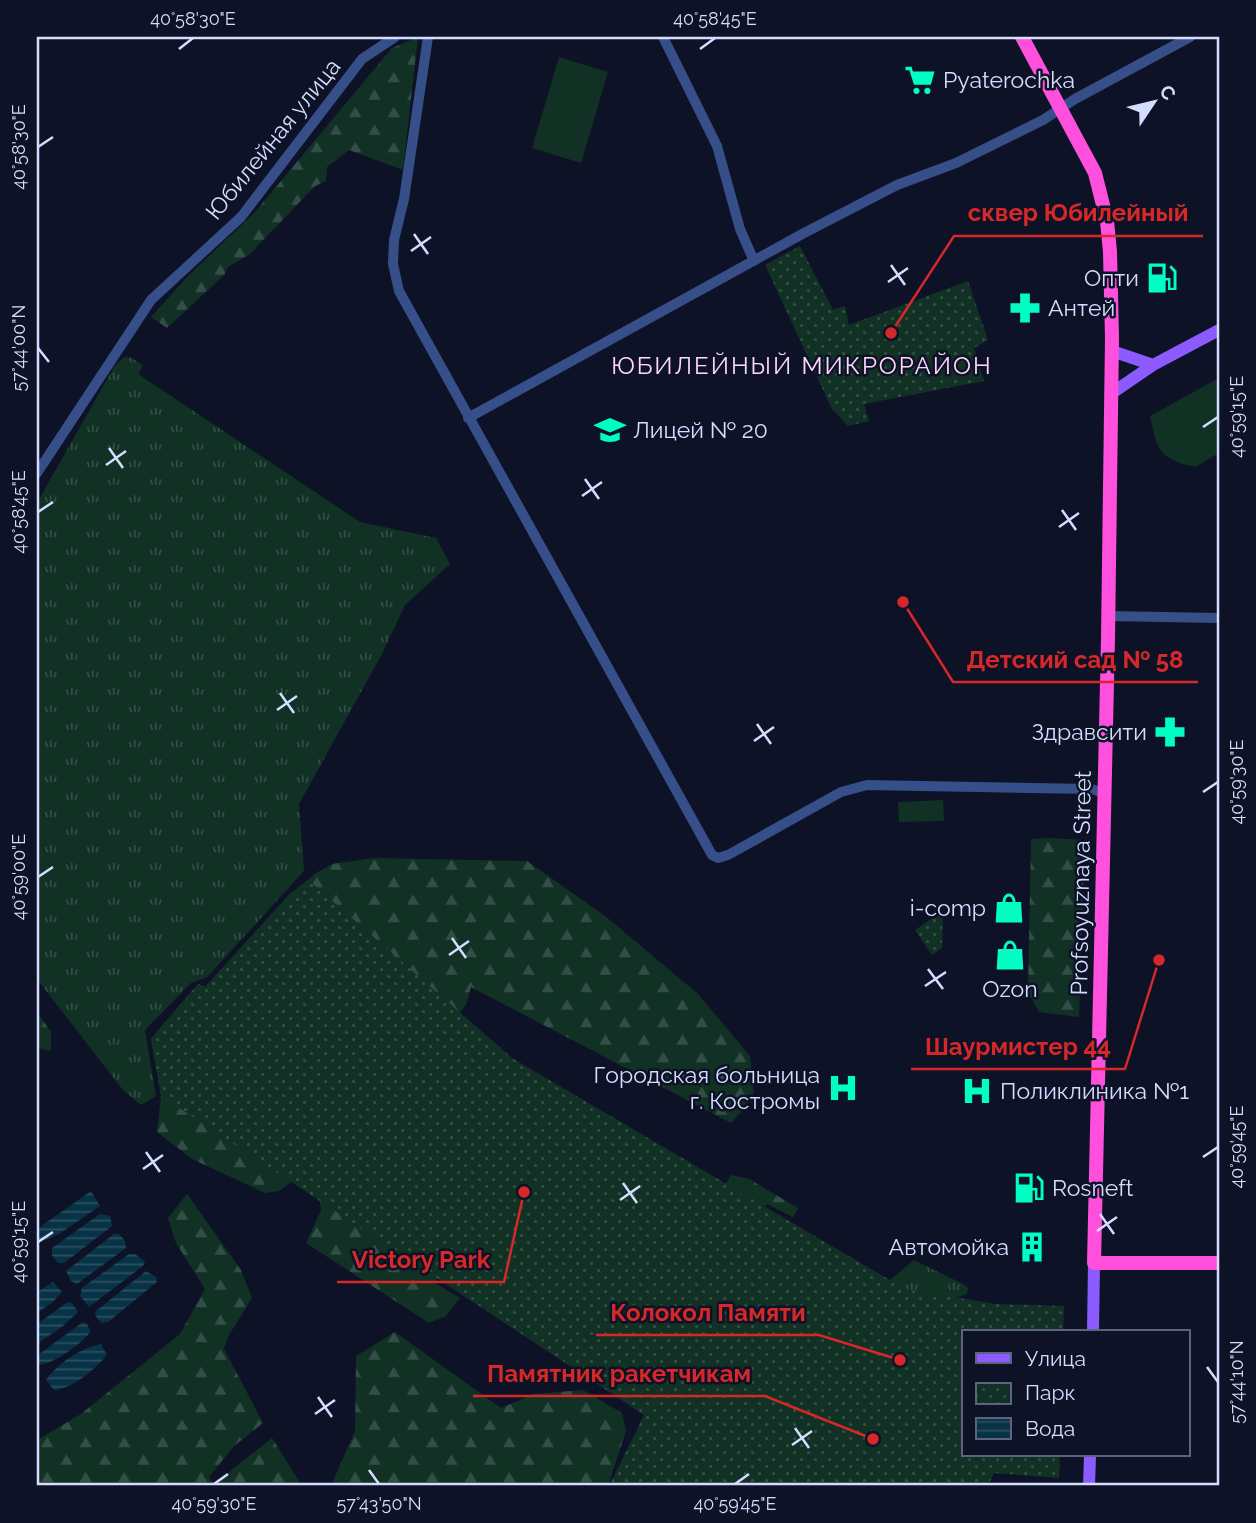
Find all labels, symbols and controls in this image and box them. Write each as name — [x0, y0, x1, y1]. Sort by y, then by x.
text: 40°58'30"E — [150, 8, 236, 29]
text: 40°58'45"E — [673, 8, 757, 29]
street label: Юбилейная улица — [200, 53, 346, 224]
supermarket icon: Pyaterochka — [903, 63, 937, 97]
place label: Pyaterochka — [943, 66, 1075, 93]
north arrow — [1120, 66, 1190, 136]
text: С — [1155, 81, 1181, 104]
text: 40°58'30"E — [8, 104, 29, 190]
callout: сквер Юбилейный — [954, 191, 1203, 236]
text: сквер Юбилейный — [968, 198, 1188, 227]
fuel station icon: Опти — [1145, 261, 1179, 295]
place label: Опти — [1084, 264, 1139, 291]
pharmacy icon: Антей — [1008, 291, 1042, 325]
place label: Антей — [1048, 294, 1115, 321]
text: 57°44'00"N — [8, 305, 29, 391]
district label: ЮБИЛЕЙНЫЙ МИКРОРАЙОН — [611, 351, 993, 380]
text: 40°59'15"E — [1226, 376, 1247, 458]
school or university icon: Лицей № 20 — [593, 413, 627, 447]
place label: Лицей № 20 — [633, 416, 768, 443]
text: 40°58'45"E — [8, 470, 29, 554]
callout: Детский сад № 58 — [953, 637, 1198, 682]
text: Детский сад № 58 — [966, 645, 1184, 674]
pharmacy icon: Здравсити — [1153, 715, 1187, 749]
place label: Здравсити — [1031, 718, 1147, 745]
text: 40°59'30"E — [1226, 739, 1247, 825]
street label: Profsoyuznaya Street — [1065, 770, 1096, 996]
text: 40°59'00"E — [8, 834, 29, 920]
shop icon: i-comp — [992, 891, 1026, 925]
place label: i-comp — [910, 894, 986, 921]
shop icon: Ozon — [993, 938, 1027, 972]
place label: Ozon — [982, 975, 1038, 1002]
callout: Шаурмистер 44 — [911, 1024, 1125, 1069]
text: Шаурмистер 44 — [925, 1032, 1111, 1061]
place label: Городская больница г. Костромы — [593, 1061, 820, 1114]
hospital icon: Городская больница г. Костромы — [826, 1071, 860, 1105]
hospital icon: Поликлиника №1 — [960, 1074, 994, 1108]
place label: Поликлиника №1 — [1000, 1077, 1189, 1104]
text: 40°59'45"E — [1226, 1105, 1247, 1188]
fuel station icon: Rosneft — [1012, 1171, 1046, 1205]
place label: Rosneft — [1052, 1174, 1134, 1201]
text: 40°59'15"E — [8, 1201, 29, 1283]
building icon: Автомойка — [1015, 1230, 1049, 1264]
place label: Автомойка — [889, 1233, 1009, 1260]
callout: Victory Park — [337, 1237, 504, 1282]
text: Victory Park — [352, 1245, 491, 1274]
callout: Колокол Памяти — [596, 1290, 819, 1335]
text: Колокол Памяти — [610, 1298, 806, 1327]
legend — [962, 1330, 1190, 1456]
text: 57°44'10"N — [1226, 1340, 1247, 1424]
text: Улица — [1025, 1346, 1086, 1371]
callout: Памятник ракетчикам — [473, 1351, 765, 1396]
text: Памятник ракетчикам — [487, 1359, 751, 1388]
text: Парк — [1025, 1380, 1075, 1405]
text: Вода — [1025, 1416, 1075, 1441]
text: 40°59'30"E — [171, 1493, 257, 1514]
text: 57°43'50"N — [336, 1493, 422, 1514]
text: 40°59'45"E — [694, 1493, 777, 1514]

